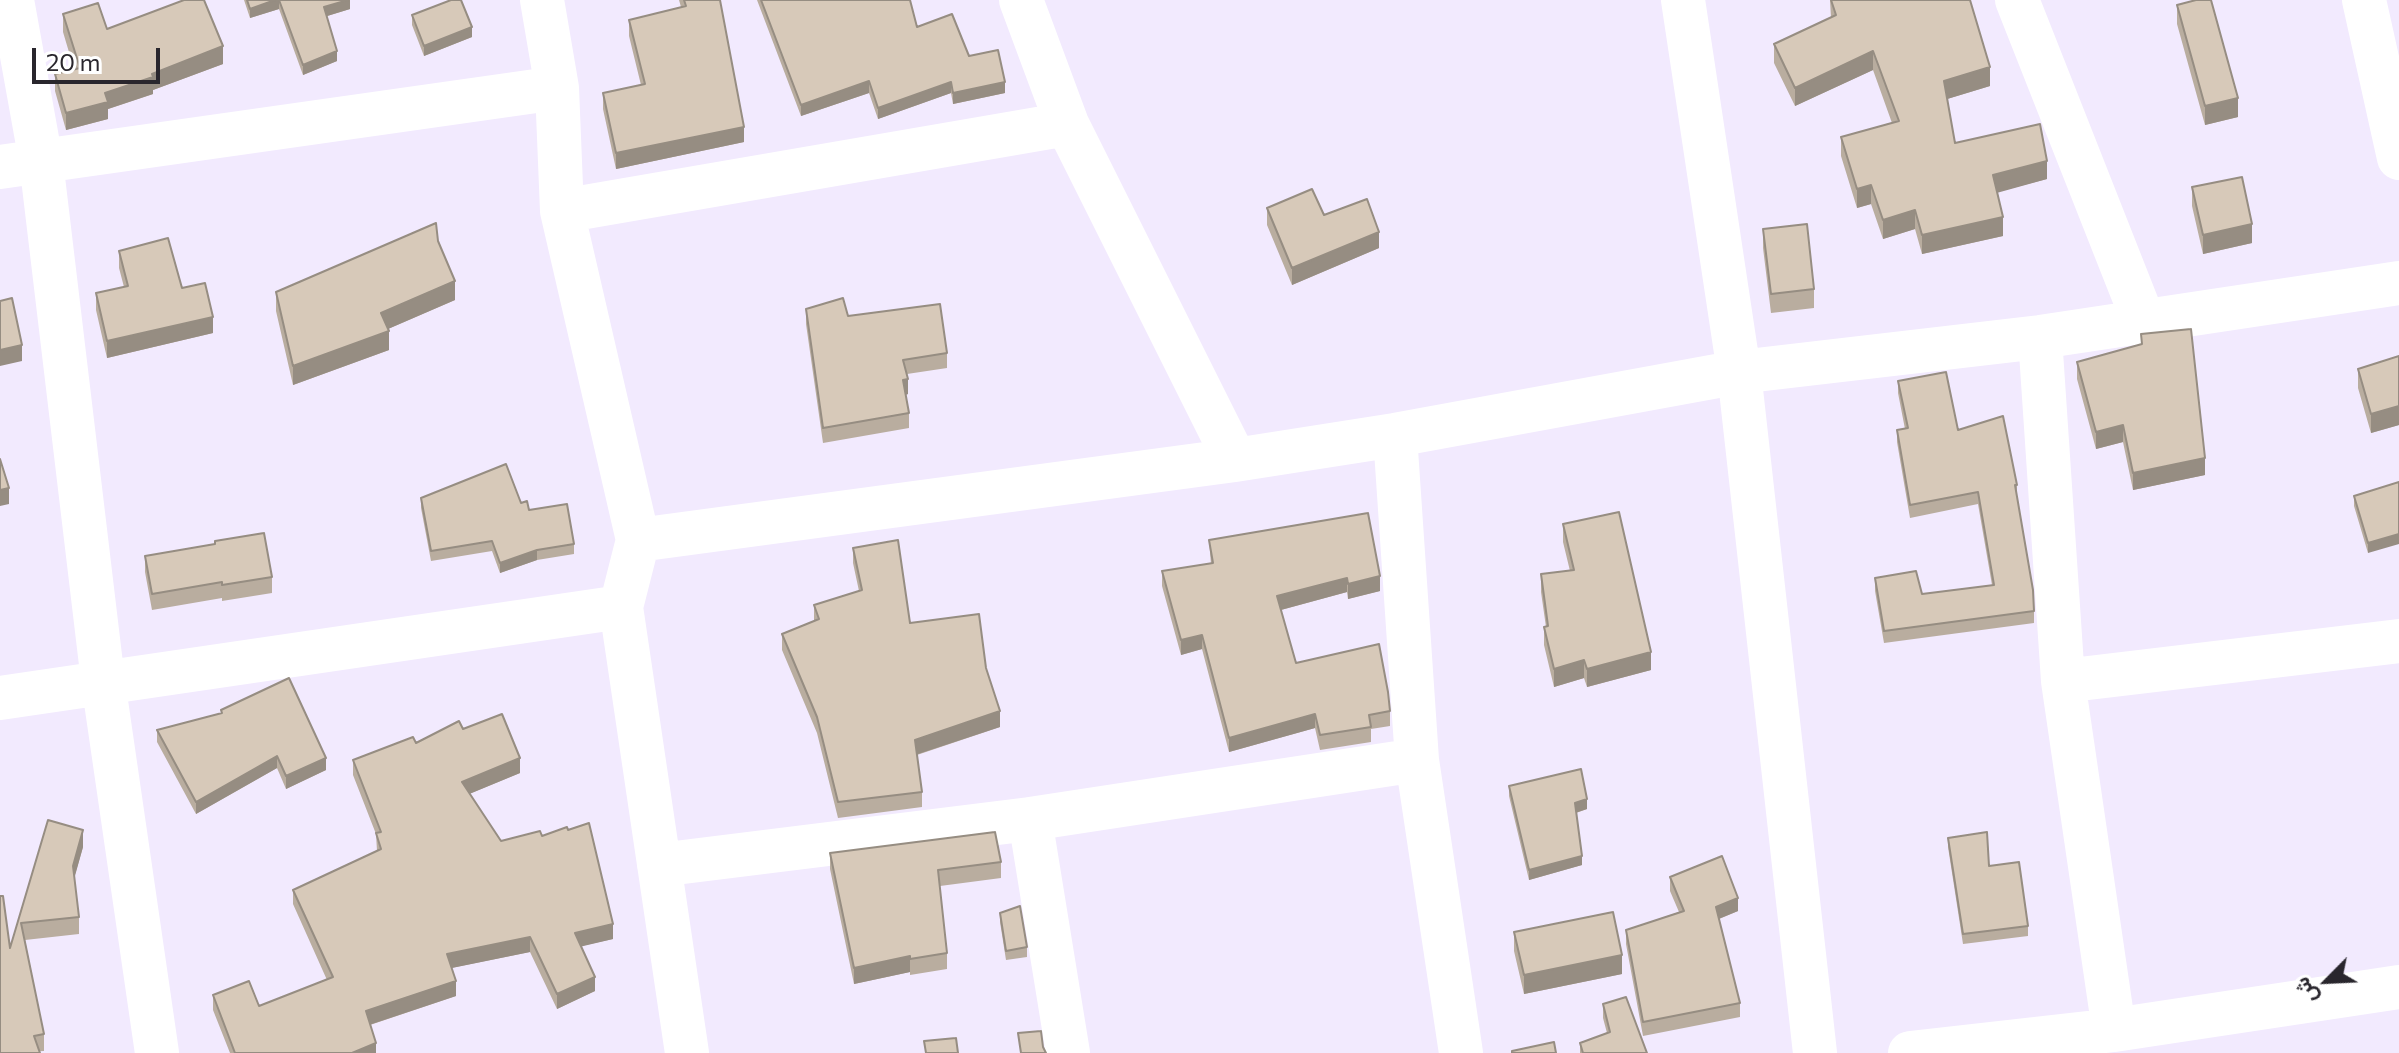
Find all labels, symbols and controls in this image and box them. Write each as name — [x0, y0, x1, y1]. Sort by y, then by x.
scale bar — [36, 32, 164, 82]
text: 20 m — [46, 47, 100, 76]
north arrow — [2287, 941, 2367, 1021]
text: ش — [2287, 973, 2322, 1009]

